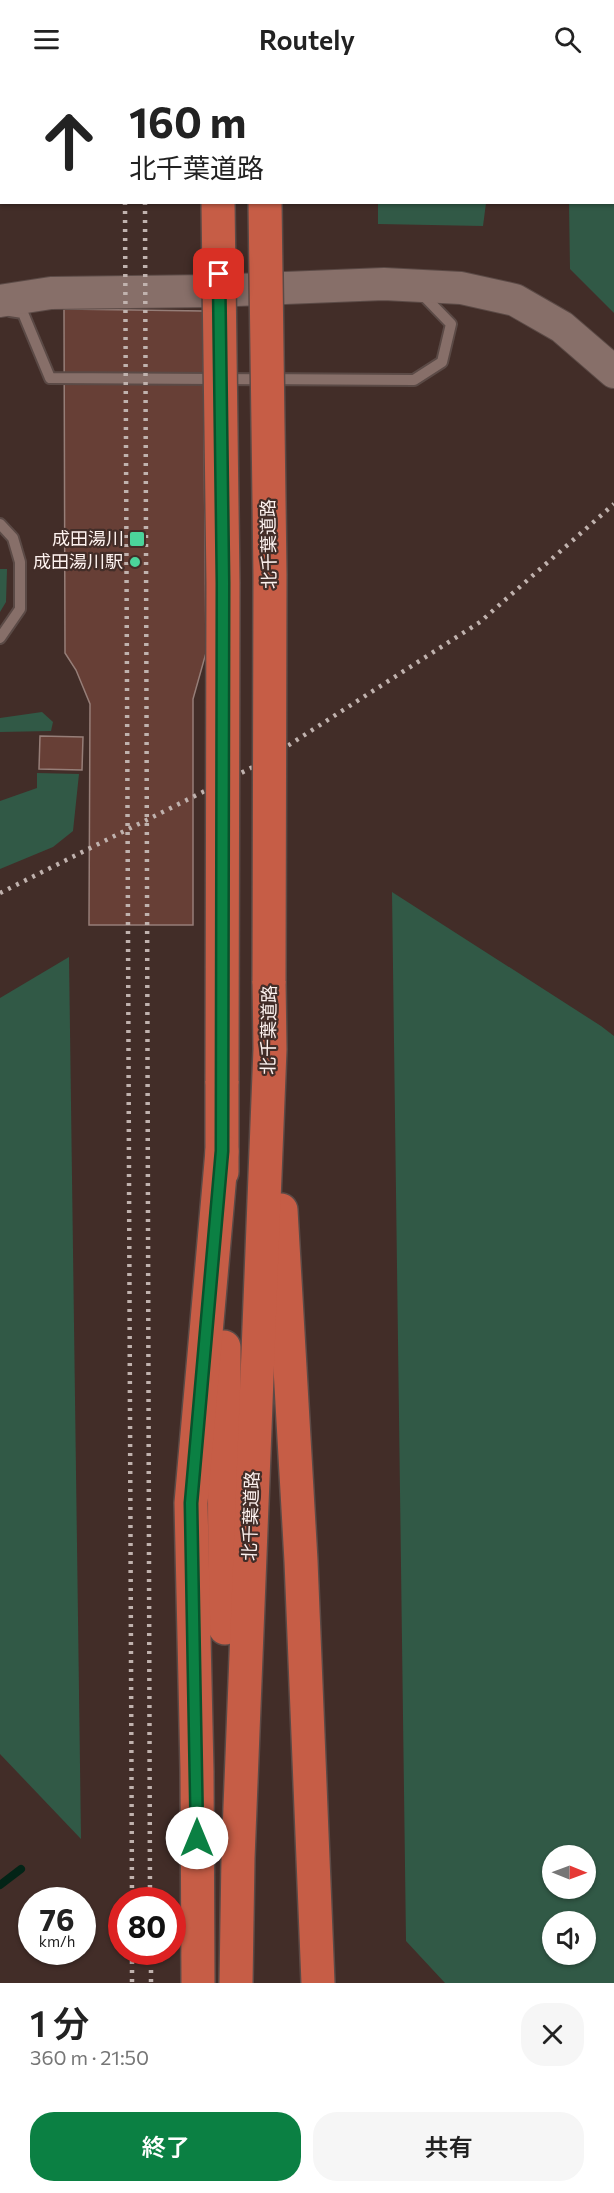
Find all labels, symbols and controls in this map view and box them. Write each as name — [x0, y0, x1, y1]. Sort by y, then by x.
icon: menu — [30, 23, 63, 56]
text: Routely — [259, 23, 355, 56]
icon: search — [551, 23, 584, 56]
text: 160 m — [129, 95, 247, 147]
icon: ahead — [30, 102, 108, 180]
text: 北千葉道路 — [129, 151, 264, 184]
pin — [193, 248, 244, 299]
icon: arrive — [202, 257, 235, 290]
street label: 北千葉道路 — [256, 499, 280, 589]
place label: 成田湯川 — [52, 527, 124, 549]
marker: 成田湯川 — [128, 530, 146, 548]
place label: 成田湯川駅 — [33, 550, 123, 572]
marker: 成田湯川駅 — [128, 555, 142, 569]
street label: 北千葉道路 — [256, 985, 280, 1075]
street label: 北千葉道路 — [237, 1471, 263, 1561]
position arrow — [165, 1806, 229, 1870]
north arrow — [542, 1845, 596, 1899]
map controls — [542, 1845, 596, 1965]
speed limit sign: 80 — [108, 1887, 186, 1965]
text: 76 — [40, 1900, 74, 1937]
button: sound — [542, 1911, 596, 1965]
text: km/h — [39, 1932, 75, 1950]
text: 1 分 — [30, 2000, 89, 2044]
button: close — [521, 2003, 584, 2066]
text: 360 m · 21:50 — [30, 2045, 149, 2069]
button: 終了 — [30, 2112, 301, 2181]
button: 共有 — [313, 2112, 584, 2181]

